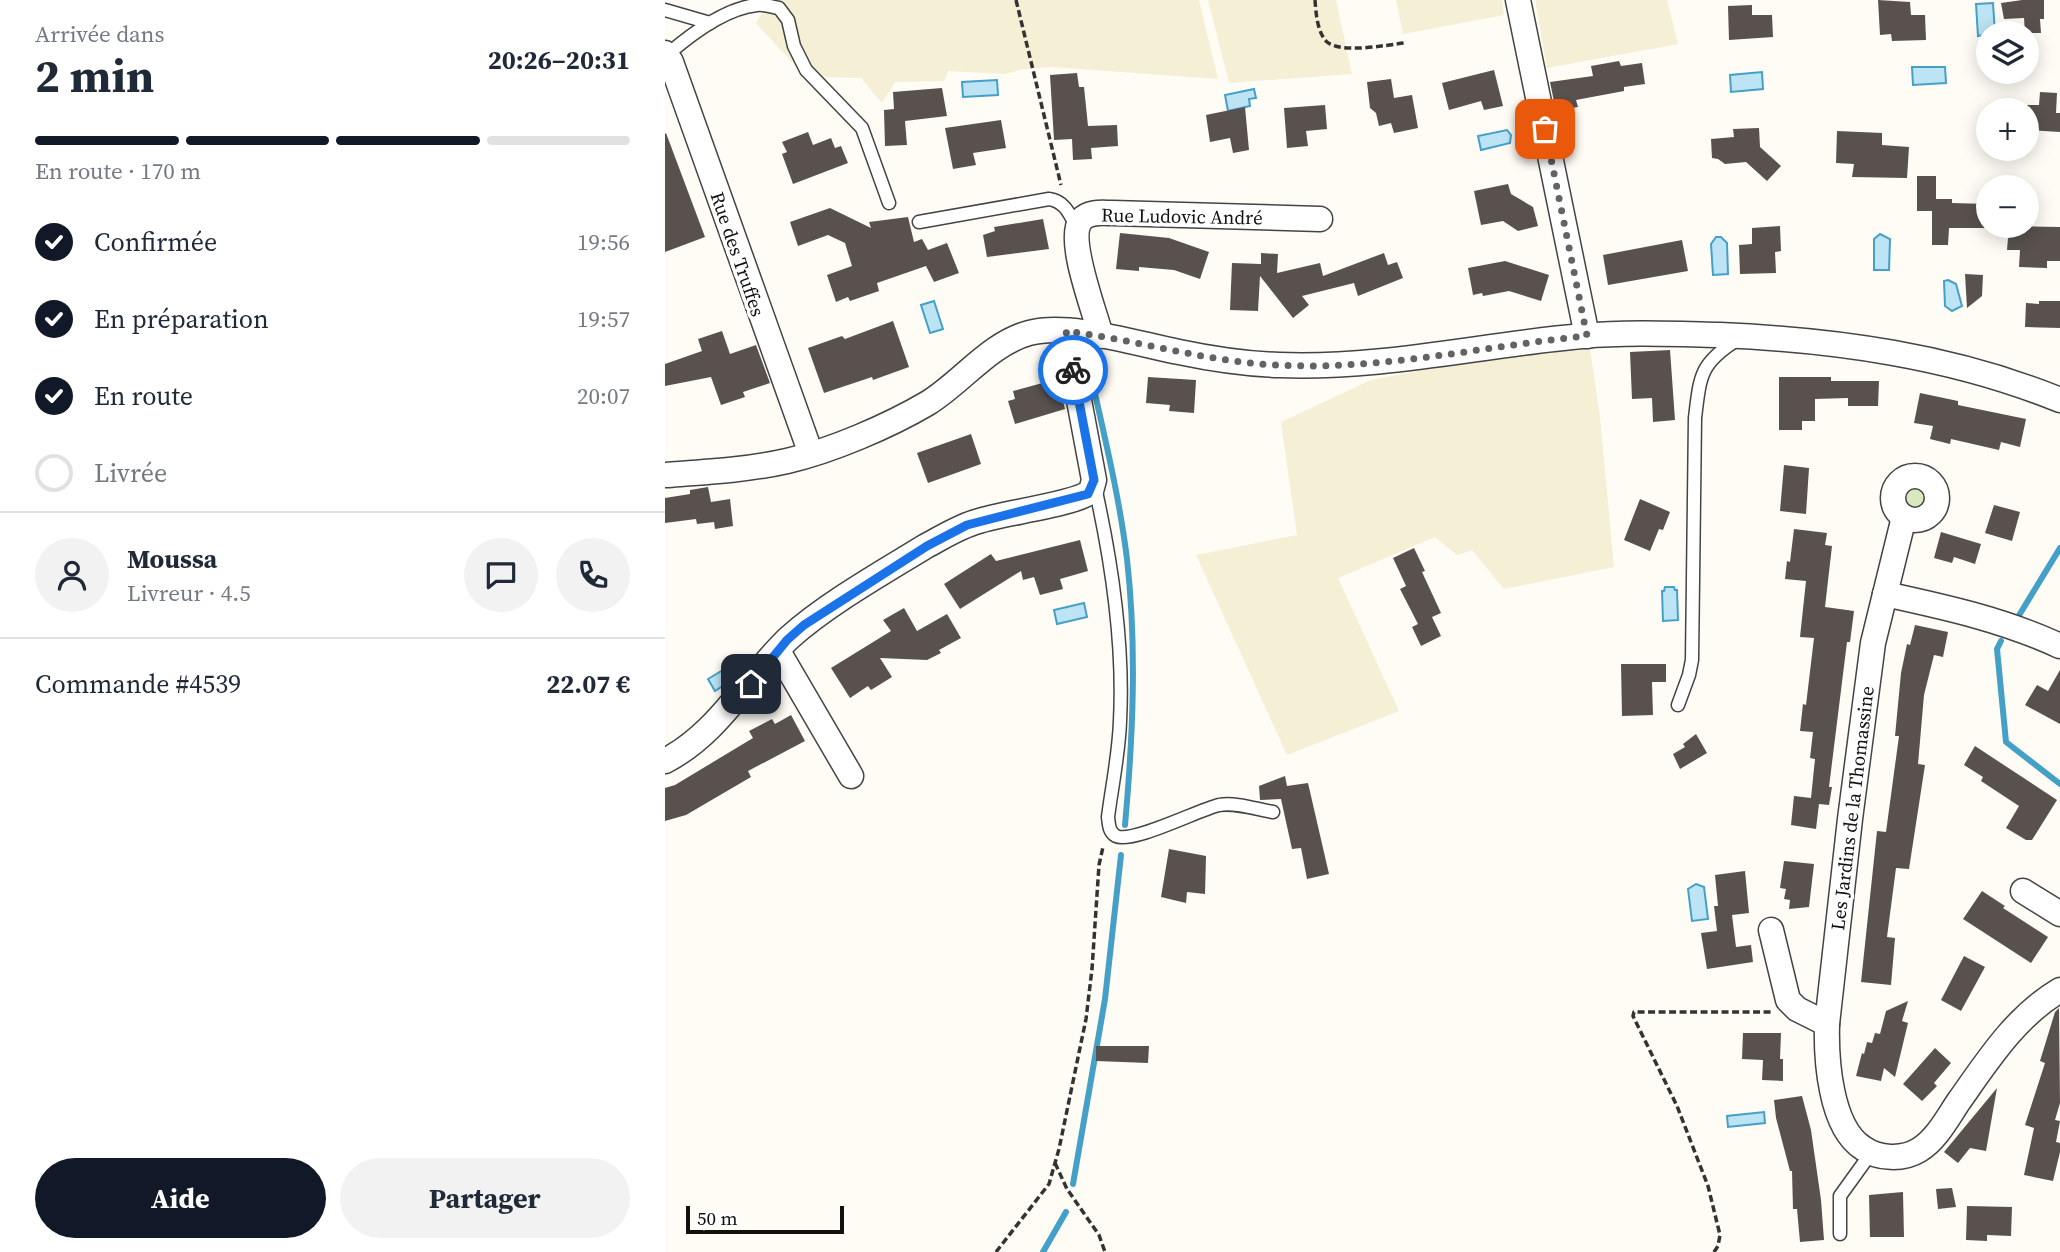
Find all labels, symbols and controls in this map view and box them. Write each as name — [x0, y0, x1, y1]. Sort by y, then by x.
text: Arrivée dans — [35, 18, 165, 50]
map controls — [1976, 21, 2039, 238]
button: layers — [1976, 21, 2039, 84]
text: 20:26–20:31 — [488, 42, 630, 78]
text: 2 min — [35, 44, 154, 107]
button: + — [1976, 98, 2039, 161]
pin — [1515, 99, 1575, 159]
icon: bag — [1526, 110, 1564, 148]
text: En route · 170 m — [35, 155, 201, 187]
button: − — [1976, 175, 2039, 238]
street label: Rue des Truffes — [705, 188, 771, 320]
street label: Rue Ludovic André — [1101, 202, 1263, 230]
icon: check — [35, 223, 73, 261]
text: Confirmée — [94, 224, 217, 260]
text: 19:56 — [577, 226, 630, 258]
icon: check — [35, 300, 73, 338]
text: En préparation — [94, 301, 269, 337]
text: 19:57 — [577, 303, 630, 335]
courier — [1038, 335, 1108, 405]
icon: bike — [1054, 351, 1092, 389]
icon: check — [35, 377, 73, 415]
text: En route — [94, 378, 193, 414]
text: 20:07 — [577, 380, 630, 412]
text: Livrée — [94, 455, 167, 491]
button: person — [35, 538, 109, 612]
button: chat — [464, 538, 538, 612]
button: phone — [556, 538, 630, 612]
text: Moussa — [127, 541, 217, 577]
text: Livreur · 4.5 — [127, 577, 251, 609]
pin — [721, 654, 781, 714]
icon: home — [732, 665, 770, 703]
text: Commande #4539 — [35, 666, 241, 702]
text: 22.07 € — [546, 666, 630, 702]
street label: Les Jardins de la Thomassine — [1824, 684, 1880, 932]
button: Aide — [35, 1158, 326, 1238]
button: Partager — [340, 1158, 630, 1238]
scale bar — [686, 1203, 843, 1235]
text: 50 m — [697, 1205, 738, 1231]

